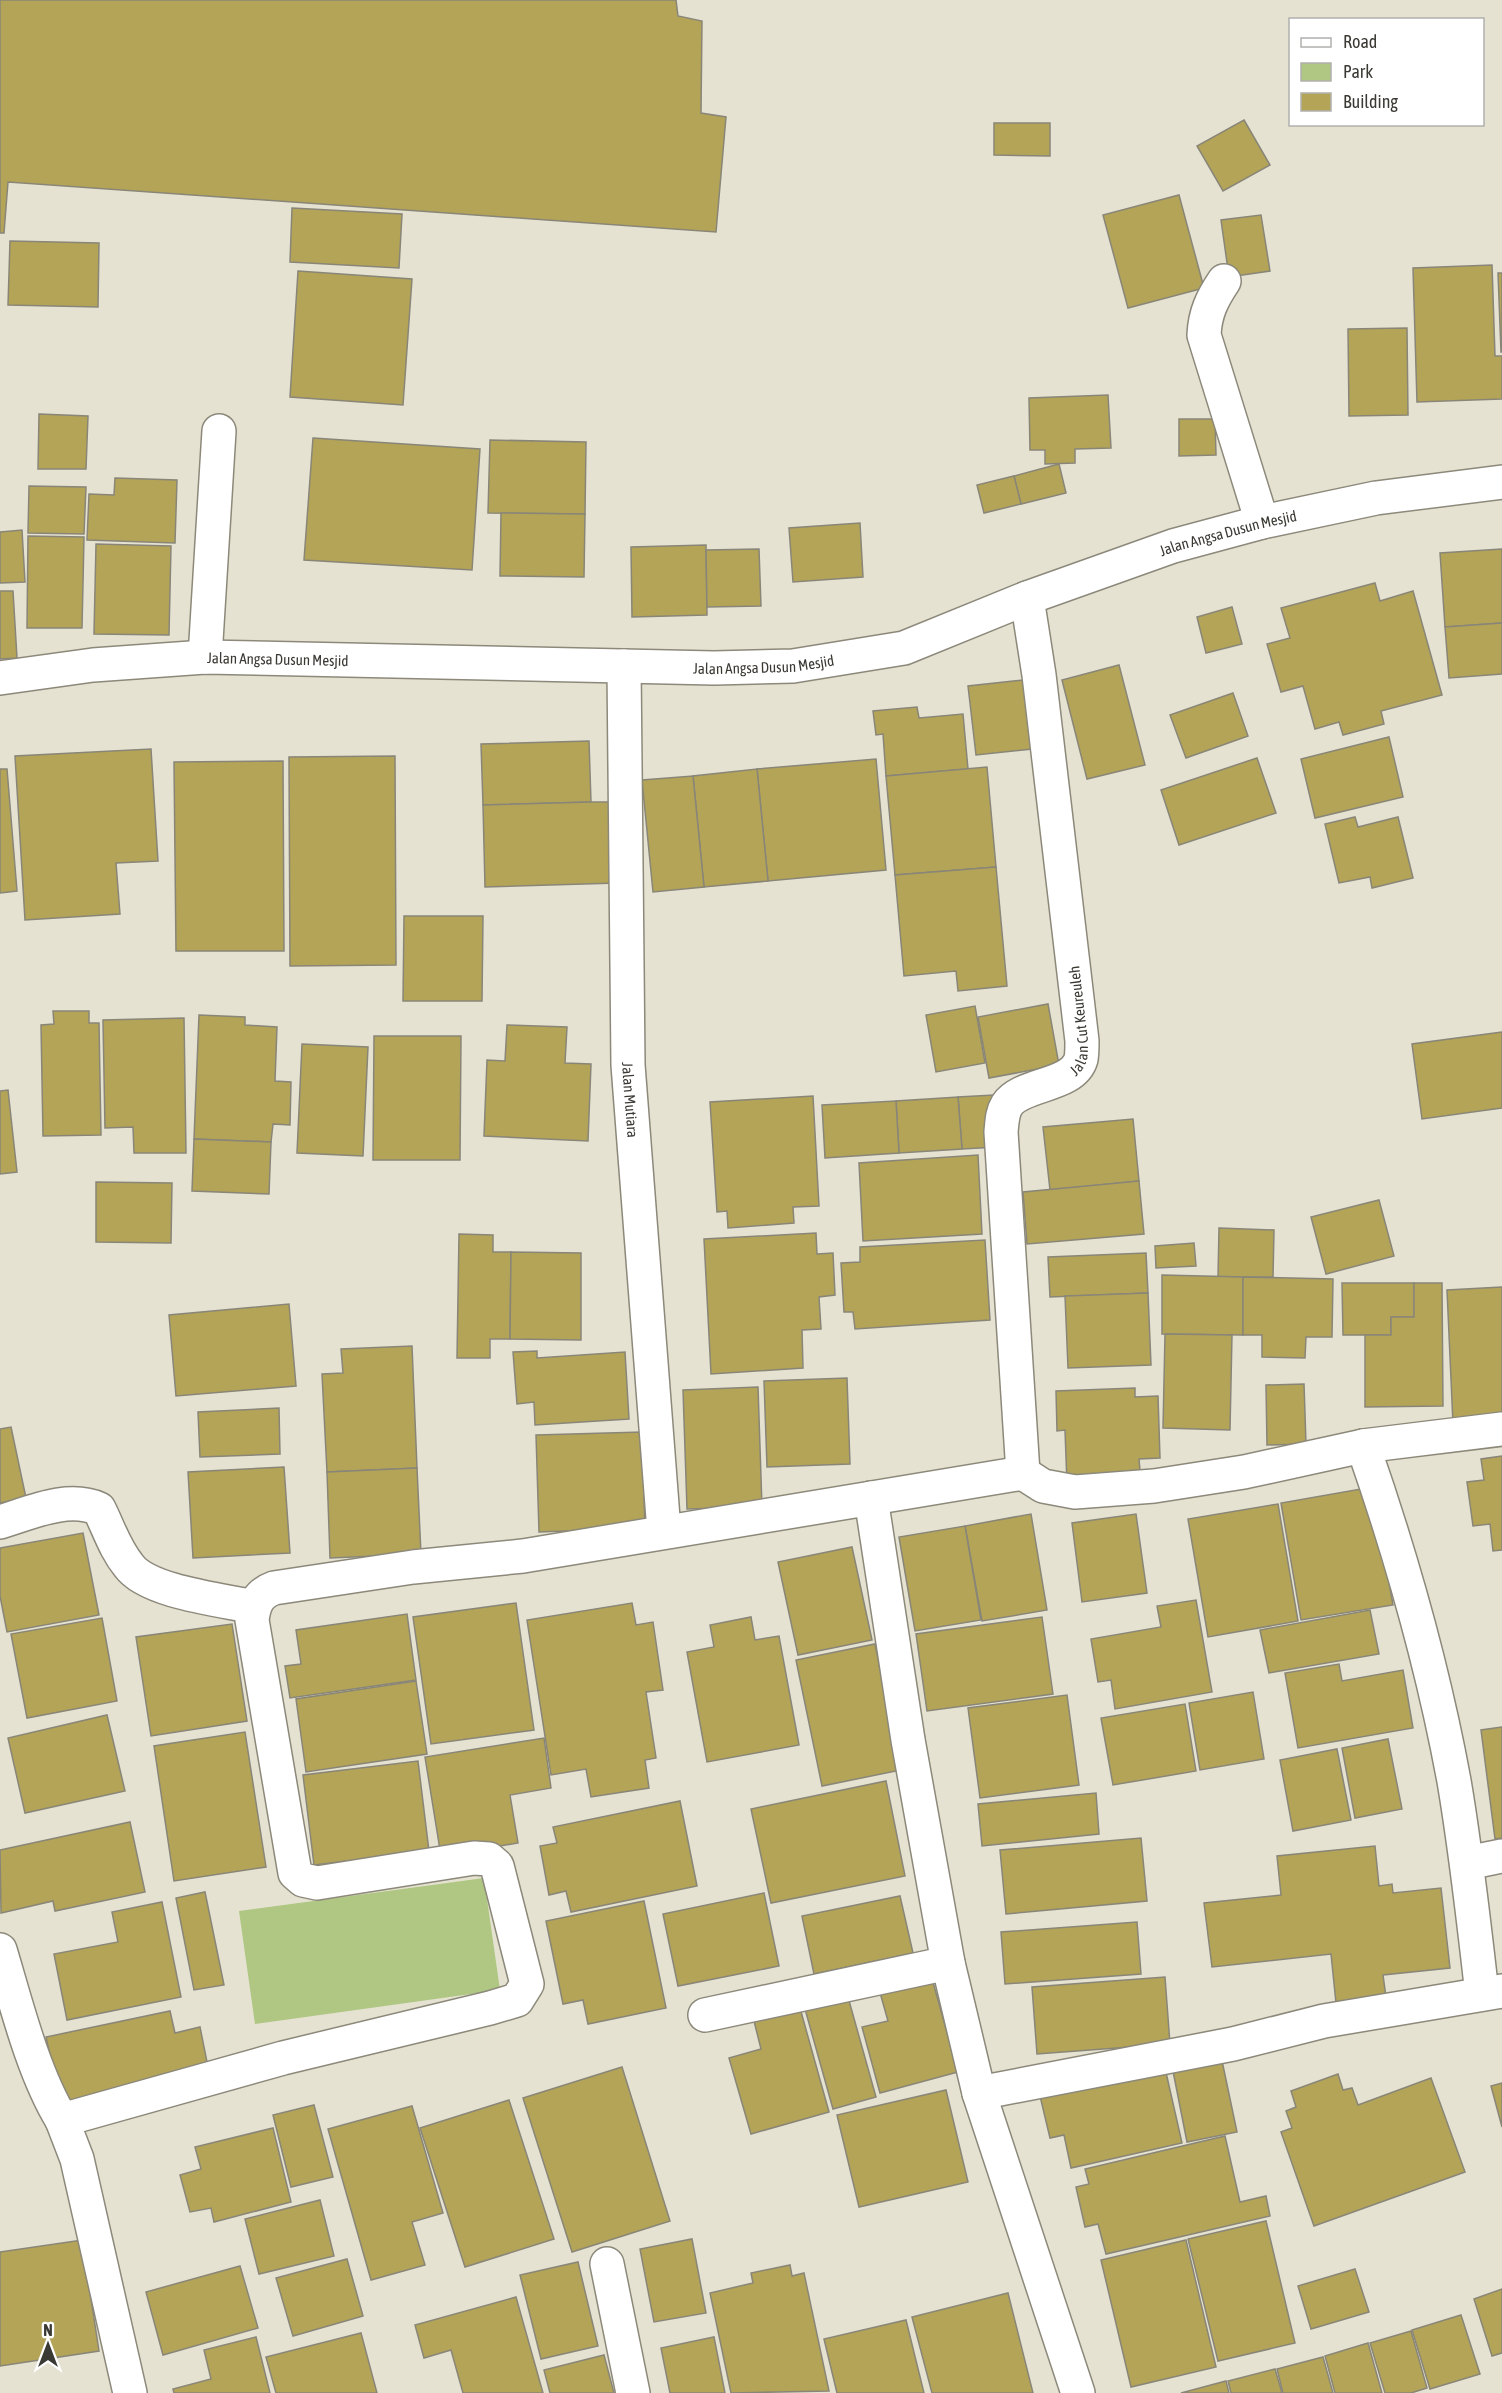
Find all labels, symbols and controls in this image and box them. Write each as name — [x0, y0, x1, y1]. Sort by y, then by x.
legend — [1289, 18, 1484, 126]
text: Road — [1343, 31, 1377, 52]
text: Park — [1343, 61, 1373, 82]
text: Building — [1343, 91, 1398, 112]
street label: Jalan Angsa Dusun Mesjid — [1157, 506, 1298, 559]
street label: Jalan Angsa Dusun Mesjid — [207, 649, 349, 669]
street label: Jalan Angsa Dusun Mesjid — [693, 651, 835, 677]
street label: Jalan Cut Keureuleh — [1065, 965, 1091, 1079]
street label: Jalan Mutiara — [619, 1062, 642, 1138]
north arrow — [18, 2315, 78, 2375]
text: N — [43, 2321, 53, 2339]

